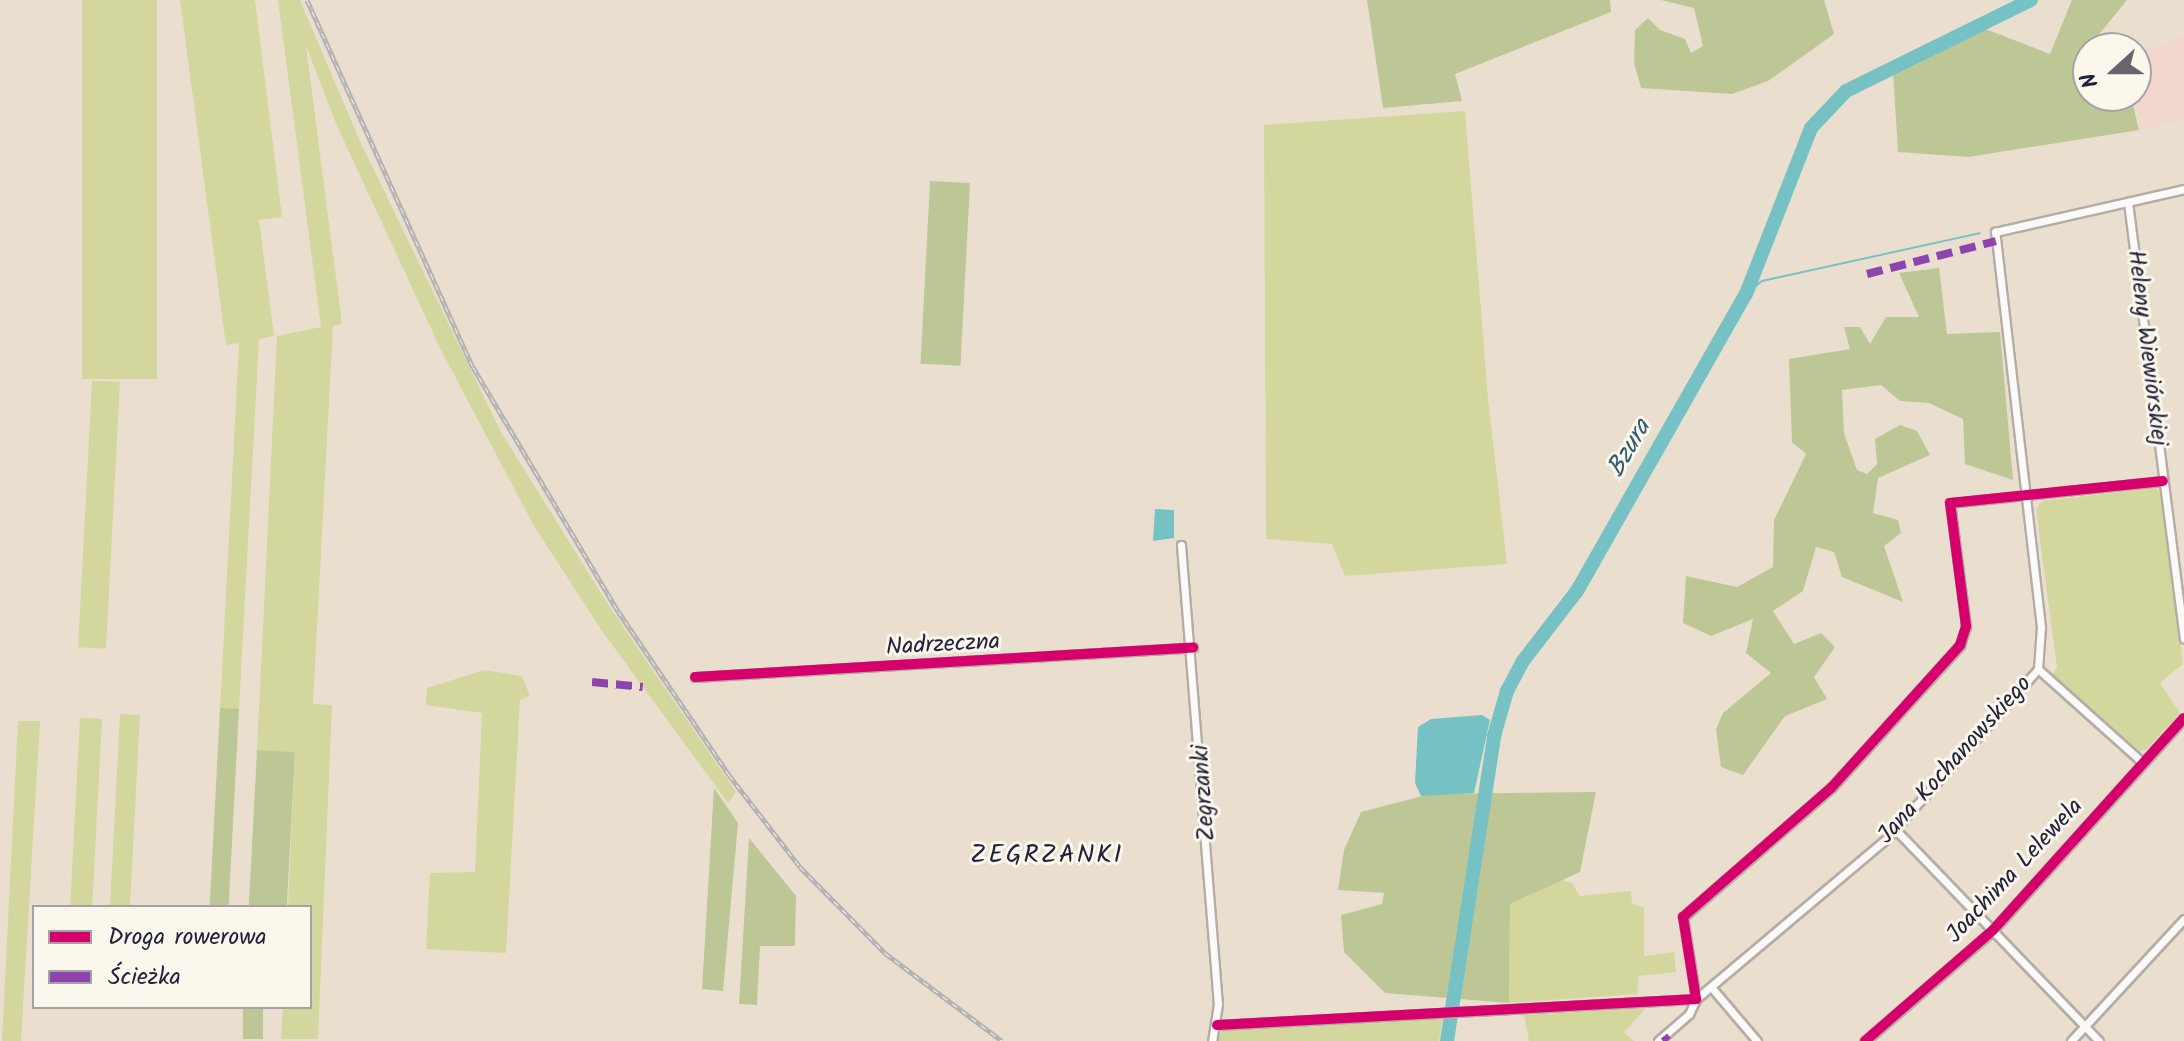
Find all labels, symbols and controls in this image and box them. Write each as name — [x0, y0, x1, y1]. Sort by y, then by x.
north arrow — [2072, 32, 2152, 112]
text: N — [2072, 67, 2110, 93]
street label: Heleny Wiewiórskiej — [2121, 248, 2173, 448]
water label: Bzura — [1601, 415, 1659, 483]
street label: Nadrzeczna — [885, 628, 1001, 662]
street label: Jana Kochanowskiego — [1872, 670, 2038, 850]
street label: Zegrzanki — [1186, 744, 1222, 842]
street label: Joachima Lelewela — [1941, 793, 2089, 949]
district label: ZEGRZANKI — [970, 840, 1124, 872]
legend — [32, 905, 312, 1009]
text: Droga rowerowa — [108, 918, 267, 957]
text: Ścieżka — [108, 958, 181, 997]

